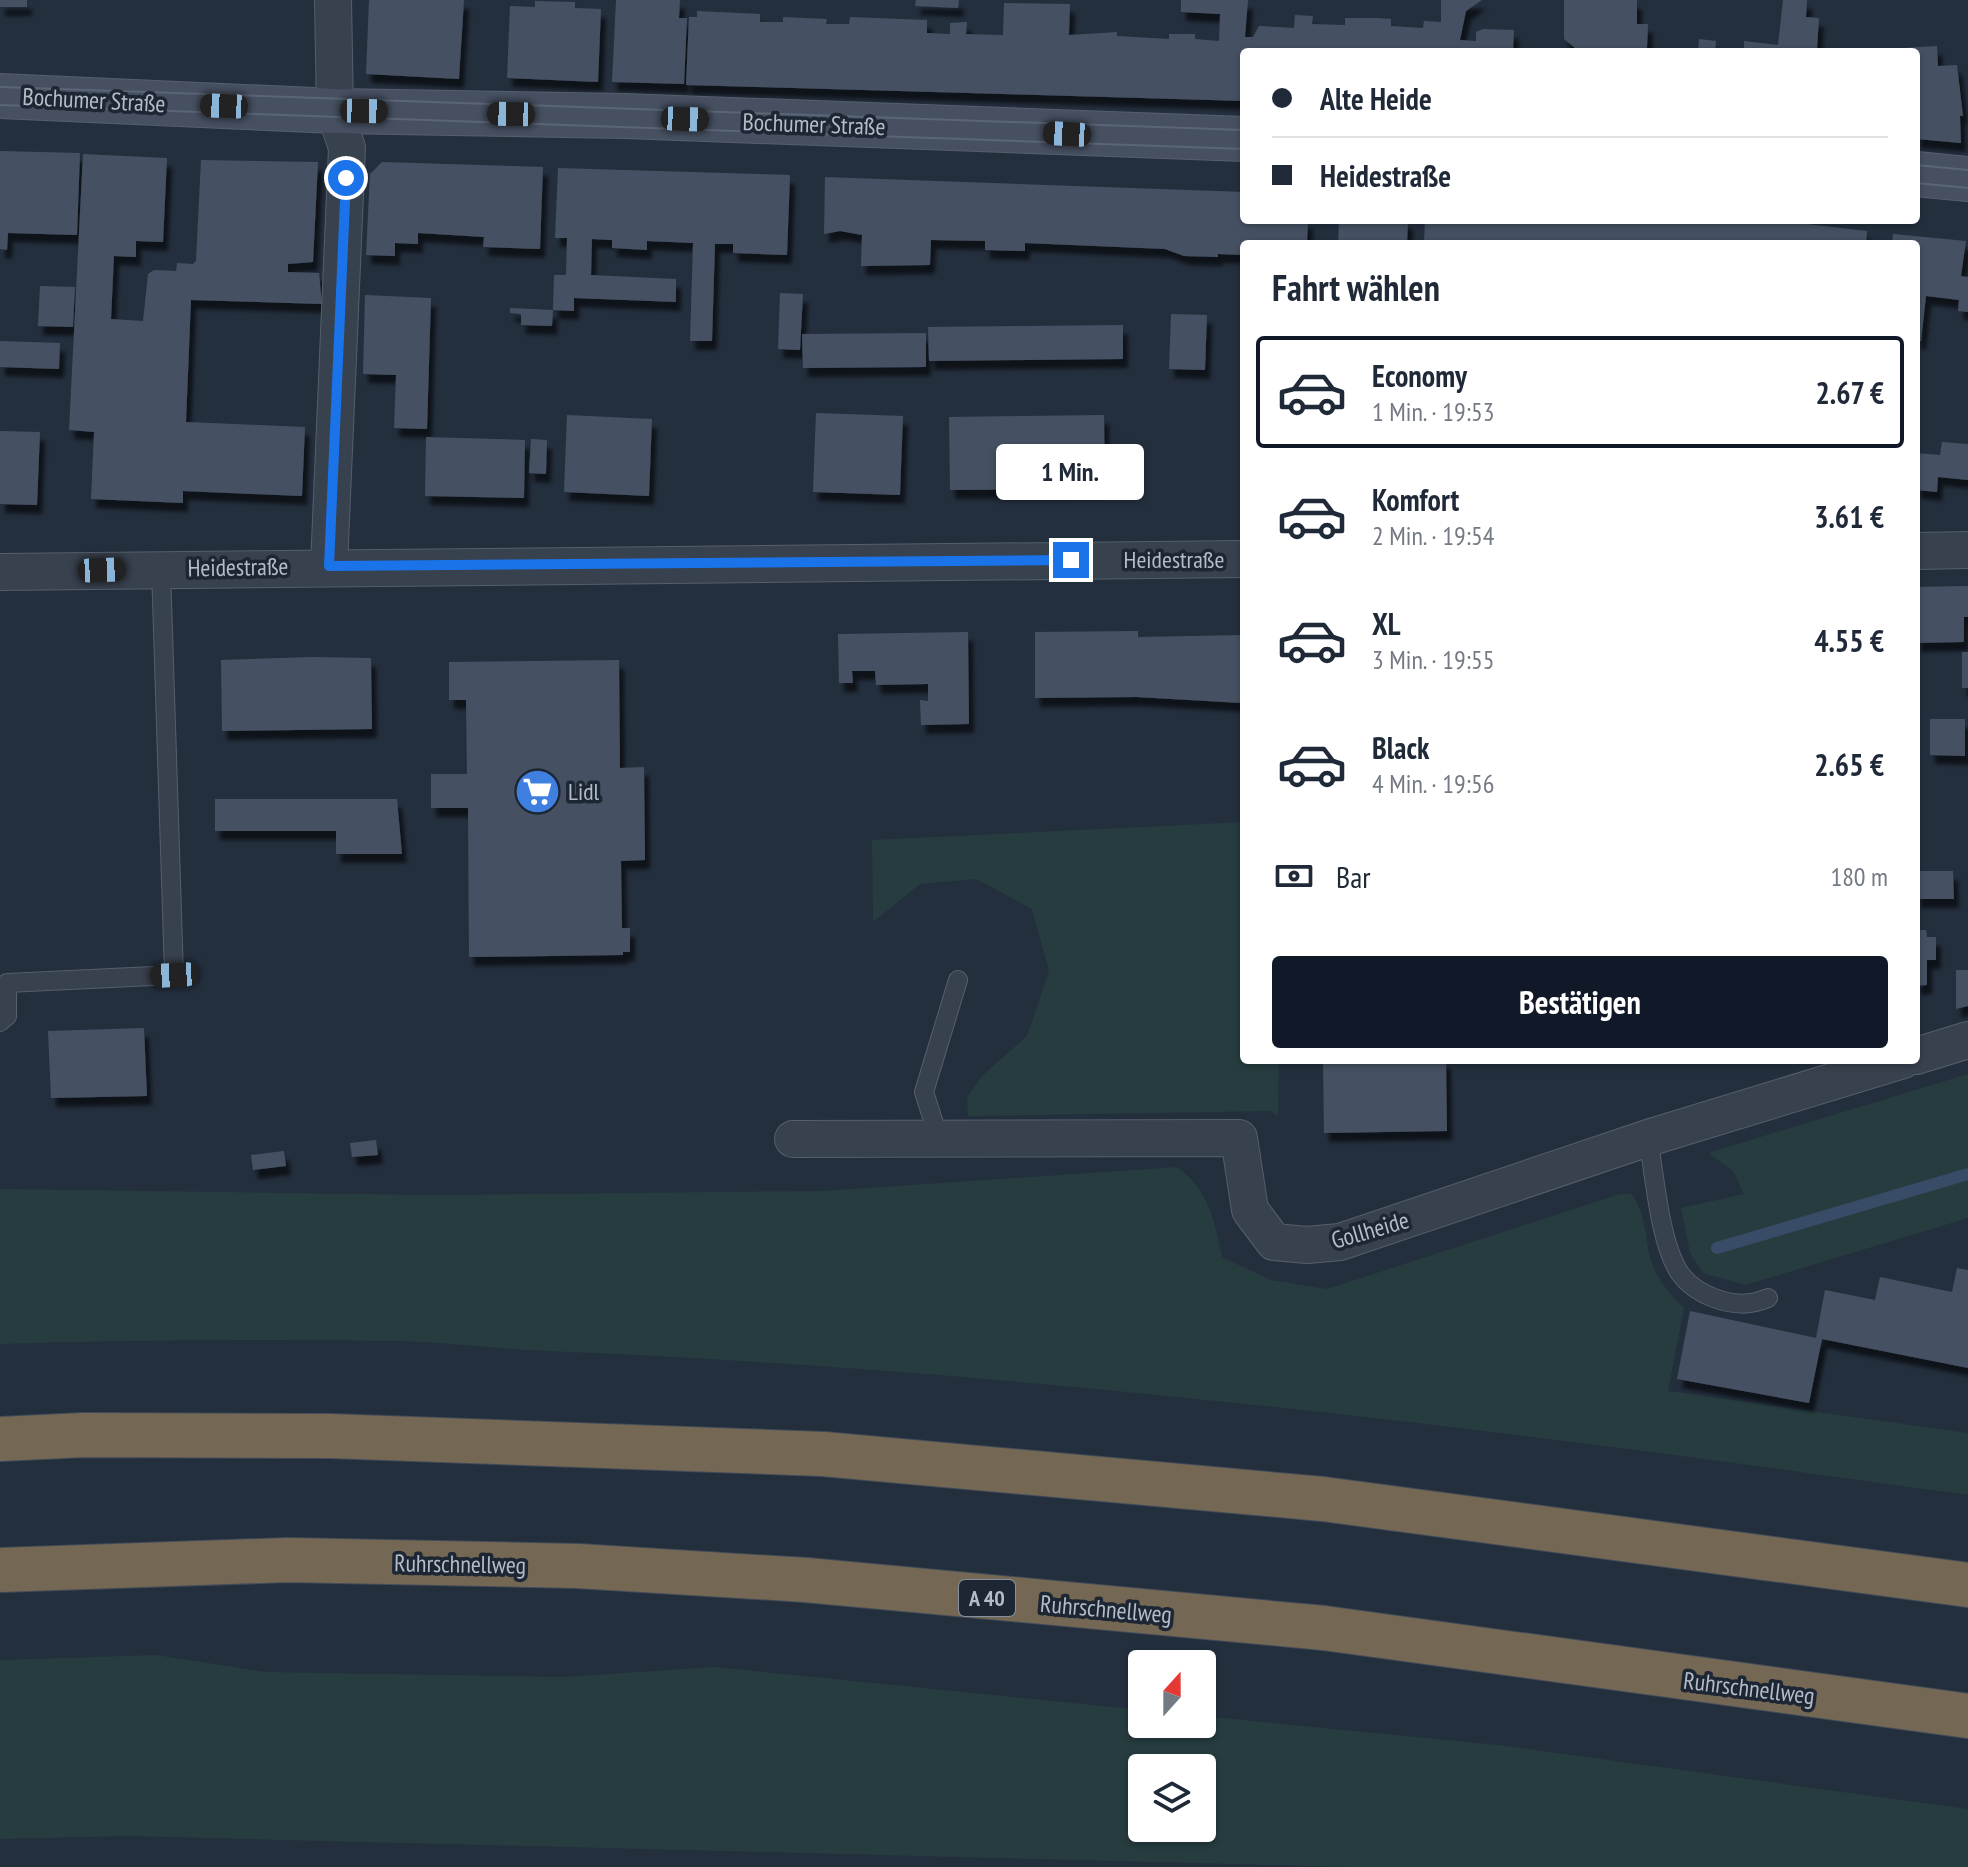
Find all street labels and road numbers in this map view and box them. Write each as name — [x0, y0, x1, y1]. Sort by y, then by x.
street label: Bochumer Straße — [22, 81, 166, 119]
street label: Bochumer Straße — [742, 106, 886, 142]
street label: Heidestraße — [1124, 544, 1224, 575]
street label: Heidestraße — [187, 551, 289, 583]
street label: Gollheide — [1328, 1204, 1412, 1256]
street label: Ruhrschnellweg — [394, 1547, 526, 1581]
road number: A 40 — [959, 1580, 1015, 1616]
street label: Ruhrschnellweg — [1039, 1588, 1173, 1630]
street label: Ruhrschnellweg — [1682, 1665, 1816, 1711]

